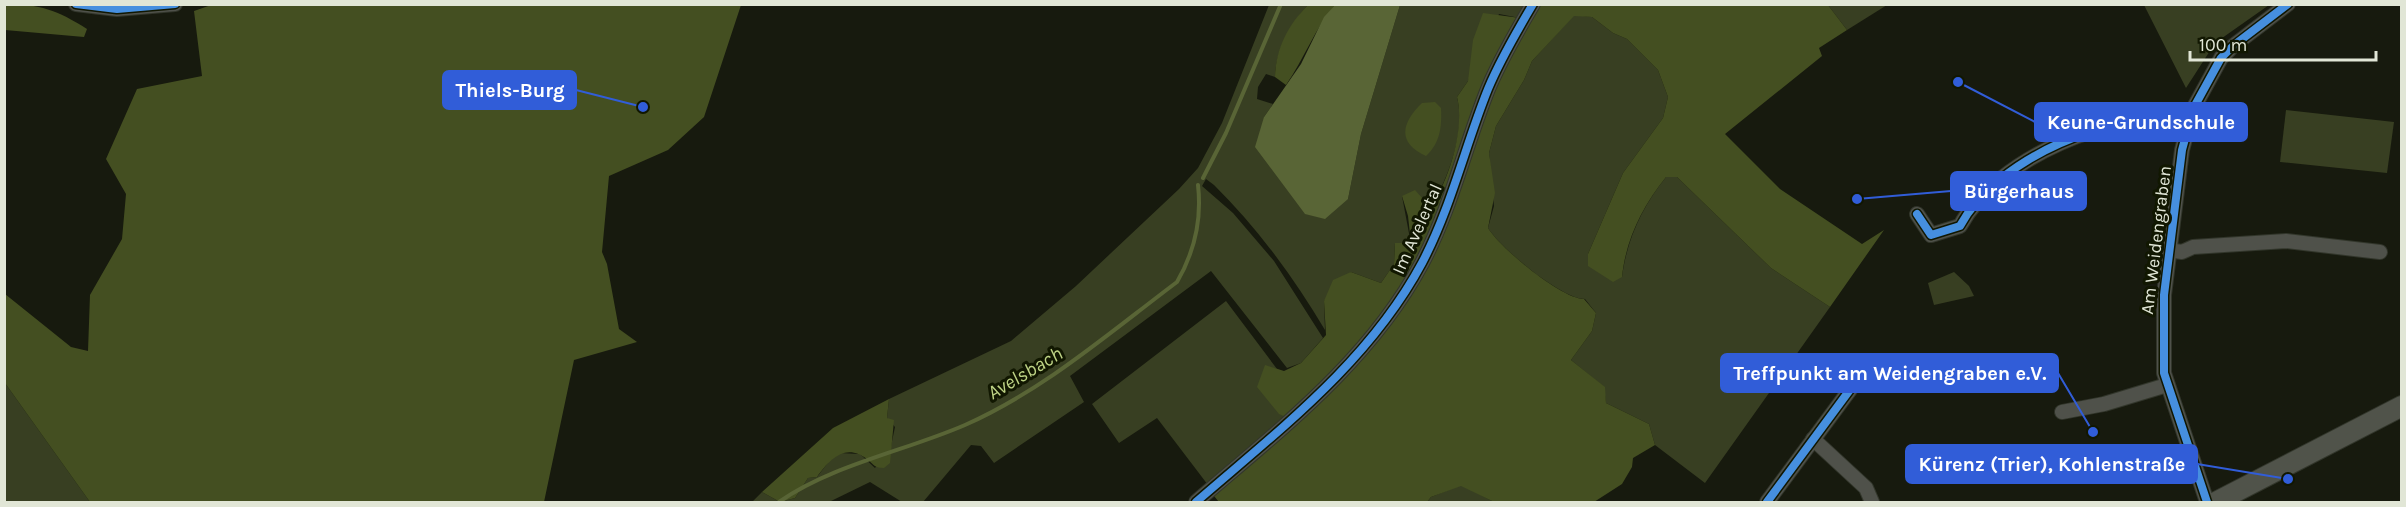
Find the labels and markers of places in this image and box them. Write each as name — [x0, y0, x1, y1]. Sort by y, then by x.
callout: Thiels-Burg — [443, 71, 576, 109]
callout: Keune-Grundschule — [2035, 103, 2247, 141]
callout: Bürgerhaus — [1951, 172, 2086, 210]
callout: Treffpunkt am Weidengraben e.V. — [1721, 354, 2058, 392]
callout: Kürenz (Trier), Kohlenstraße — [1906, 445, 2197, 483]

